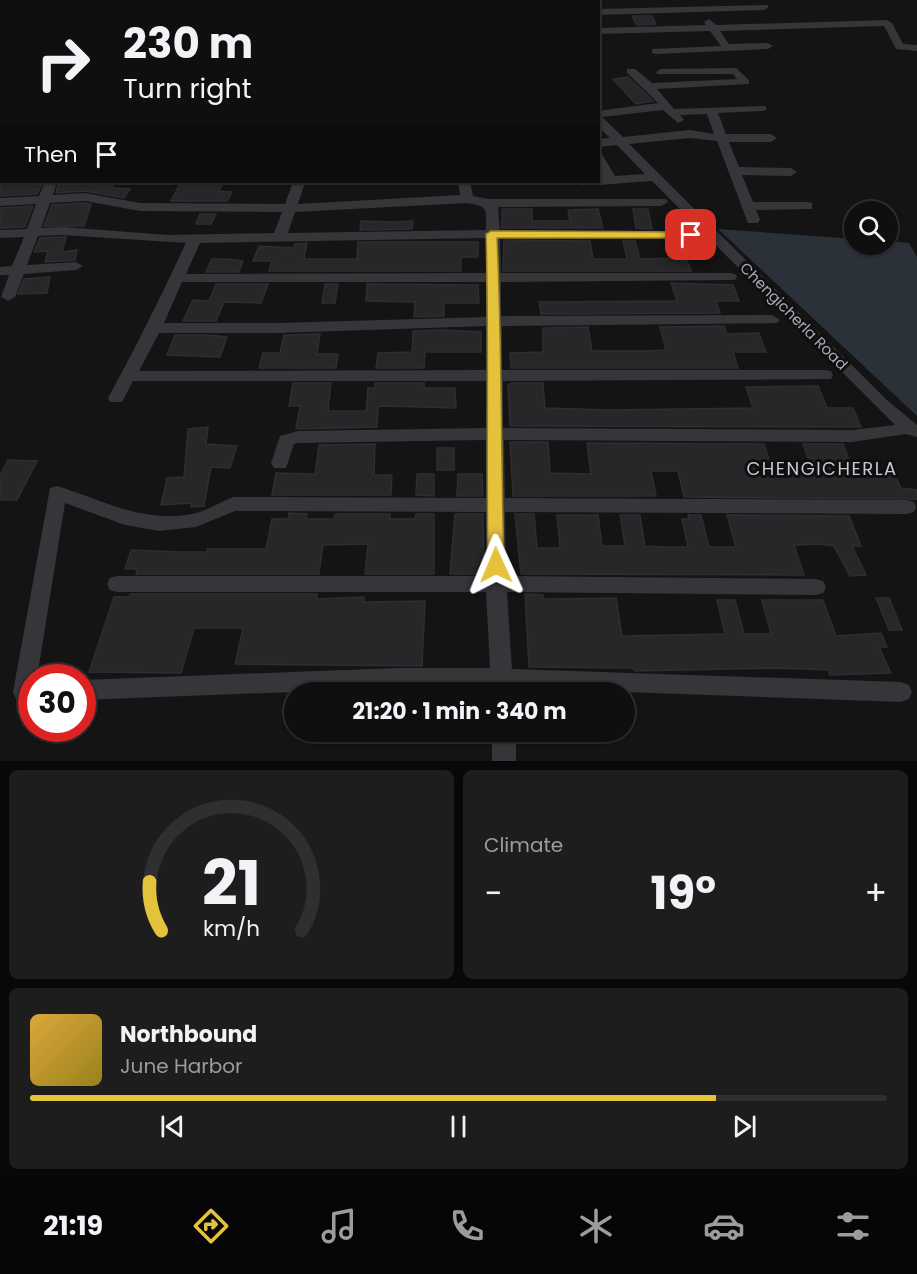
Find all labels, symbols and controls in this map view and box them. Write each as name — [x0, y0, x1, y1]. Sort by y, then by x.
text: 230 m — [123, 14, 253, 73]
icon: right — [24, 24, 102, 102]
text: Turn right — [123, 70, 252, 107]
icon: arrive — [90, 138, 123, 171]
text: Then — [24, 139, 78, 170]
map controls — [844, 201, 898, 255]
button: search — [844, 201, 898, 255]
pin — [665, 209, 716, 260]
icon: arrive — [674, 218, 707, 251]
street label: Chengicherla Road — [736, 258, 852, 374]
district label: CHENGICHERLA — [746, 456, 898, 481]
position arrow — [464, 533, 528, 597]
speed limit sign: 30 — [18, 664, 96, 742]
text: 21:20 · 1 min · 340 m — [353, 696, 566, 727]
text: Climate — [484, 831, 563, 859]
text: 21 — [202, 839, 261, 927]
text: 19° — [651, 862, 716, 925]
text: − — [484, 870, 502, 917]
text: + — [864, 870, 887, 917]
text: km/h — [203, 914, 260, 945]
text: Northbound — [120, 1019, 257, 1050]
text: June Harbor — [120, 1052, 243, 1080]
icon: previous — [156, 1110, 189, 1143]
icon: pause — [442, 1110, 475, 1143]
icon: next — [728, 1110, 761, 1143]
icon: directions — [190, 1205, 232, 1247]
icon: music — [318, 1205, 360, 1247]
icon: phone — [446, 1205, 488, 1247]
icon: climate — [575, 1205, 617, 1247]
icon: car — [703, 1205, 745, 1247]
icon: filters — [832, 1205, 874, 1247]
text: 21:19 — [43, 1207, 103, 1244]

